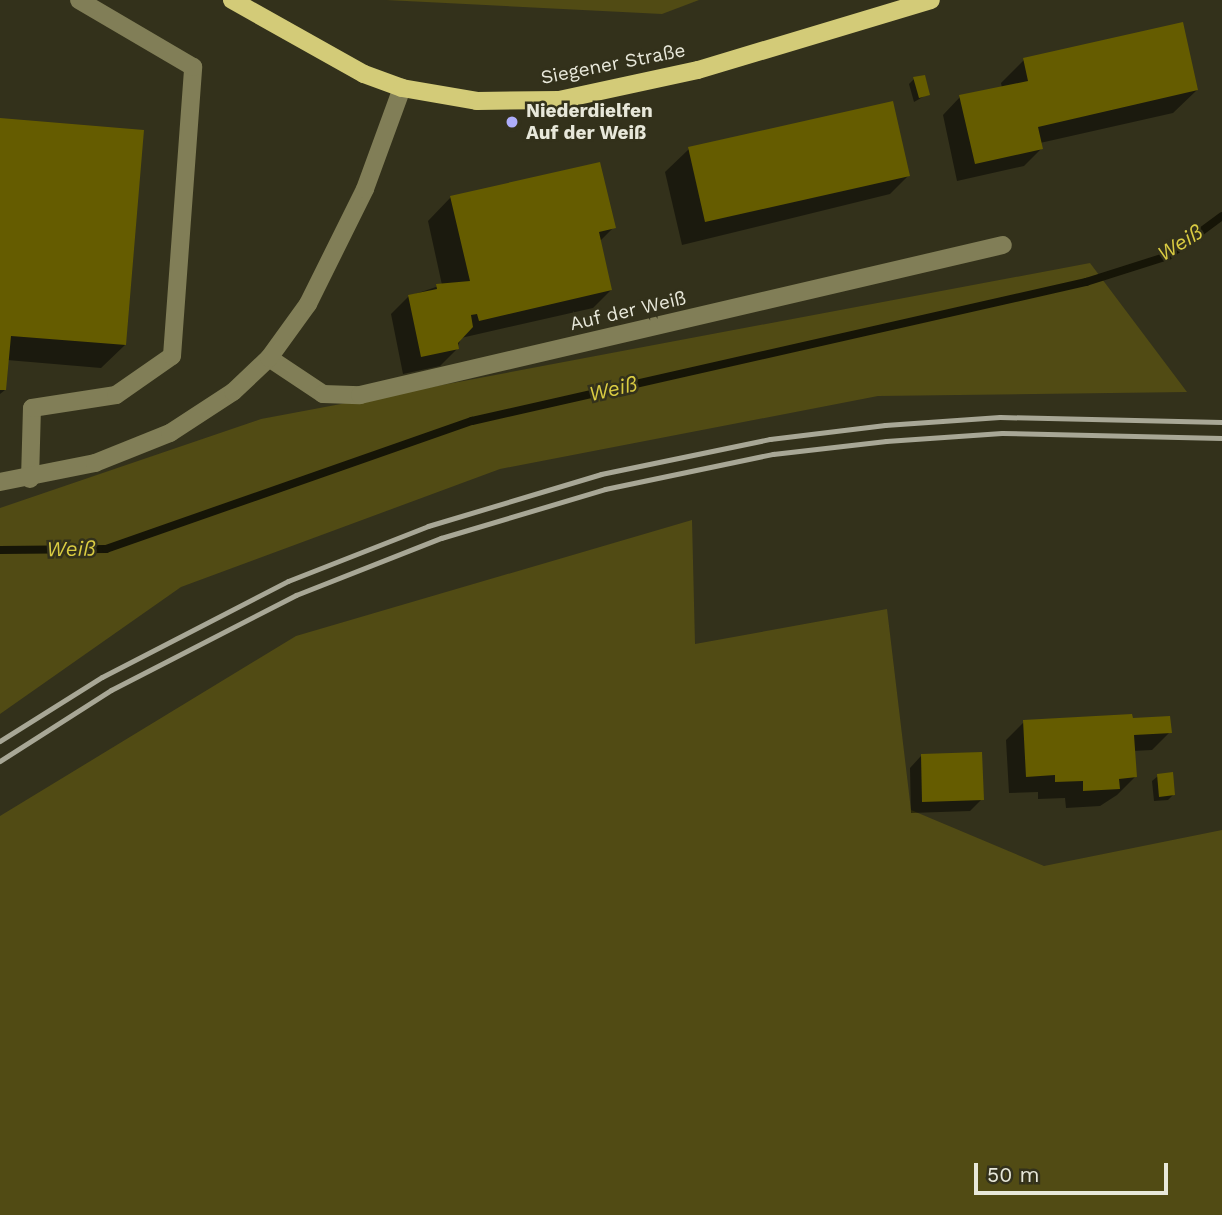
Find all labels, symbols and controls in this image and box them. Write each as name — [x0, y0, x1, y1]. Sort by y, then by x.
street label: Siegener Straße — [539, 39, 687, 89]
place label: Niederdielfen Auf der Weiß — [526, 100, 653, 144]
marker: Niederdielfen Auf der Weiß — [504, 114, 520, 130]
water label: Weiß — [1153, 219, 1207, 267]
street label: Auf der Weiß — [567, 286, 689, 336]
water label: Weiß — [586, 371, 640, 407]
water label: Weiß — [46, 536, 96, 562]
scale bar — [977, 1148, 1171, 1192]
text: 50 m — [987, 1162, 1039, 1187]

